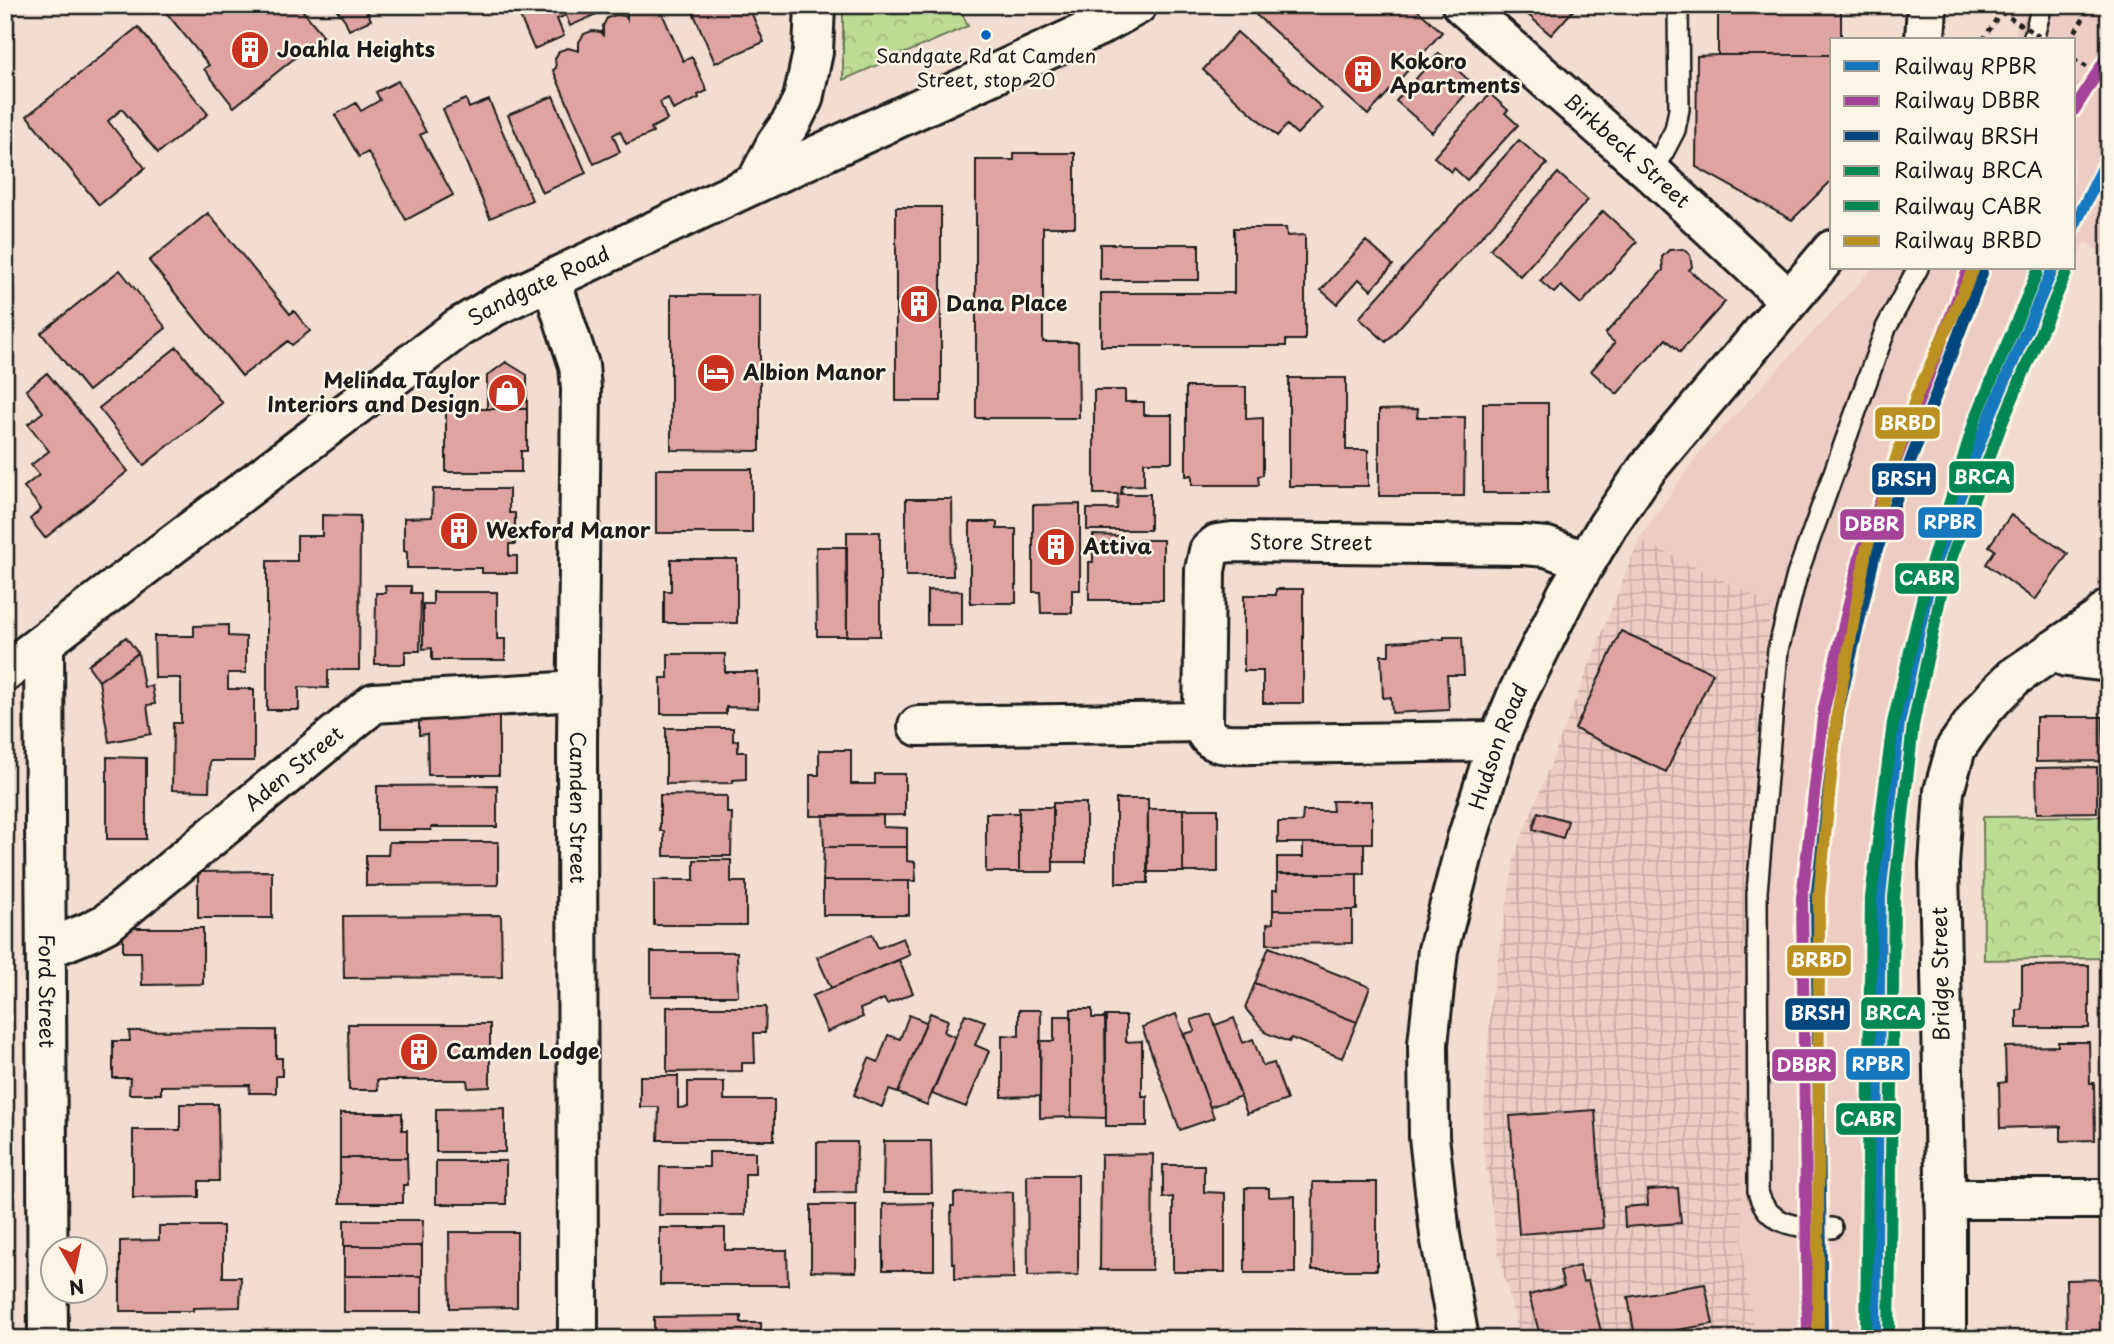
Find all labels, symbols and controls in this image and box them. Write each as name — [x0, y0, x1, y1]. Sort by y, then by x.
marker: Sandgate Rd at Camden Street, stop 20 — [979, 28, 993, 42]
building icon: Joahla Heights — [229, 29, 271, 71]
place label: Joahla Heights — [277, 32, 435, 64]
legend — [1830, 38, 2076, 270]
place label: Sandgate Rd at Camden Street, stop 20 — [876, 41, 1096, 93]
place label: Kokoro Apartments — [1390, 44, 1520, 100]
text: Railway RPBR — [1894, 49, 2037, 81]
building icon: Kokoro Apartments — [1342, 53, 1384, 95]
text: Railway DBBR — [1894, 83, 2041, 115]
street label: Birkbeck Street — [1558, 84, 1698, 215]
text: Railway BRSH — [1894, 119, 2039, 151]
text: Railway BRCA — [1894, 153, 2043, 185]
text: Railway CABR — [1894, 189, 2042, 221]
text: Railway BRBD — [1894, 223, 2042, 255]
street label: Sandgate Road — [461, 236, 614, 333]
building icon: Dana Place — [898, 283, 940, 325]
place label: Dana Place — [946, 286, 1068, 318]
hotel icon: Albion Manor — [695, 352, 737, 394]
place label: Albion Manor — [742, 355, 886, 387]
place label: Melinda Taylor Interiors and Design — [267, 363, 480, 419]
shop icon: Melinda Taylor Interiors and Design — [486, 372, 528, 414]
line badge: BRBD — [1874, 406, 1941, 440]
text: BRBD — [1880, 408, 1936, 436]
line badge: BRCA — [1948, 460, 2015, 494]
line badge: BRSH — [1871, 462, 1937, 496]
text: BRCA — [1954, 462, 2010, 490]
text: BRSH — [1876, 464, 1932, 492]
line badge: RPBR — [1917, 506, 1983, 539]
text: RPBR — [1924, 507, 1976, 535]
line badge: DBBR — [1839, 508, 1905, 541]
text: DBBR — [1844, 509, 1900, 537]
building icon: Wexford Manor — [438, 510, 480, 552]
place label: Wexford Manor — [486, 513, 651, 545]
street label: Store Street — [1250, 524, 1372, 557]
building icon: Attiva — [1035, 526, 1077, 568]
place label: Attiva — [1082, 529, 1152, 561]
line badge: CABR — [1894, 562, 1960, 595]
text: CABR — [1899, 563, 1955, 591]
street label: Hudson Road — [1459, 677, 1534, 813]
street label: Aden Street — [237, 717, 349, 818]
street label: Camden Street — [563, 731, 595, 884]
street label: Bridge Street — [1922, 907, 1956, 1041]
street label: Ford Street — [32, 934, 64, 1048]
line badge: BRBD — [1786, 944, 1852, 977]
text: BRBD — [1791, 945, 1847, 973]
line badge: BRCA — [1860, 996, 1926, 1030]
line badge: BRSH — [1784, 997, 1851, 1031]
text: BRSH — [1790, 998, 1846, 1026]
text: BRCA — [1865, 998, 1921, 1026]
building icon: Camden Lodge — [398, 1031, 440, 1073]
place label: Camden Lodge — [446, 1034, 599, 1066]
line badge: RPBR — [1845, 1047, 1911, 1081]
line badge: DBBR — [1771, 1048, 1837, 1082]
text: RPBR — [1852, 1049, 1904, 1077]
text: DBBR — [1776, 1050, 1832, 1078]
line badge: CABR — [1835, 1102, 1902, 1136]
text: CABR — [1840, 1104, 1896, 1132]
north arrow — [38, 1236, 108, 1306]
text: N — [67, 1273, 86, 1303]

